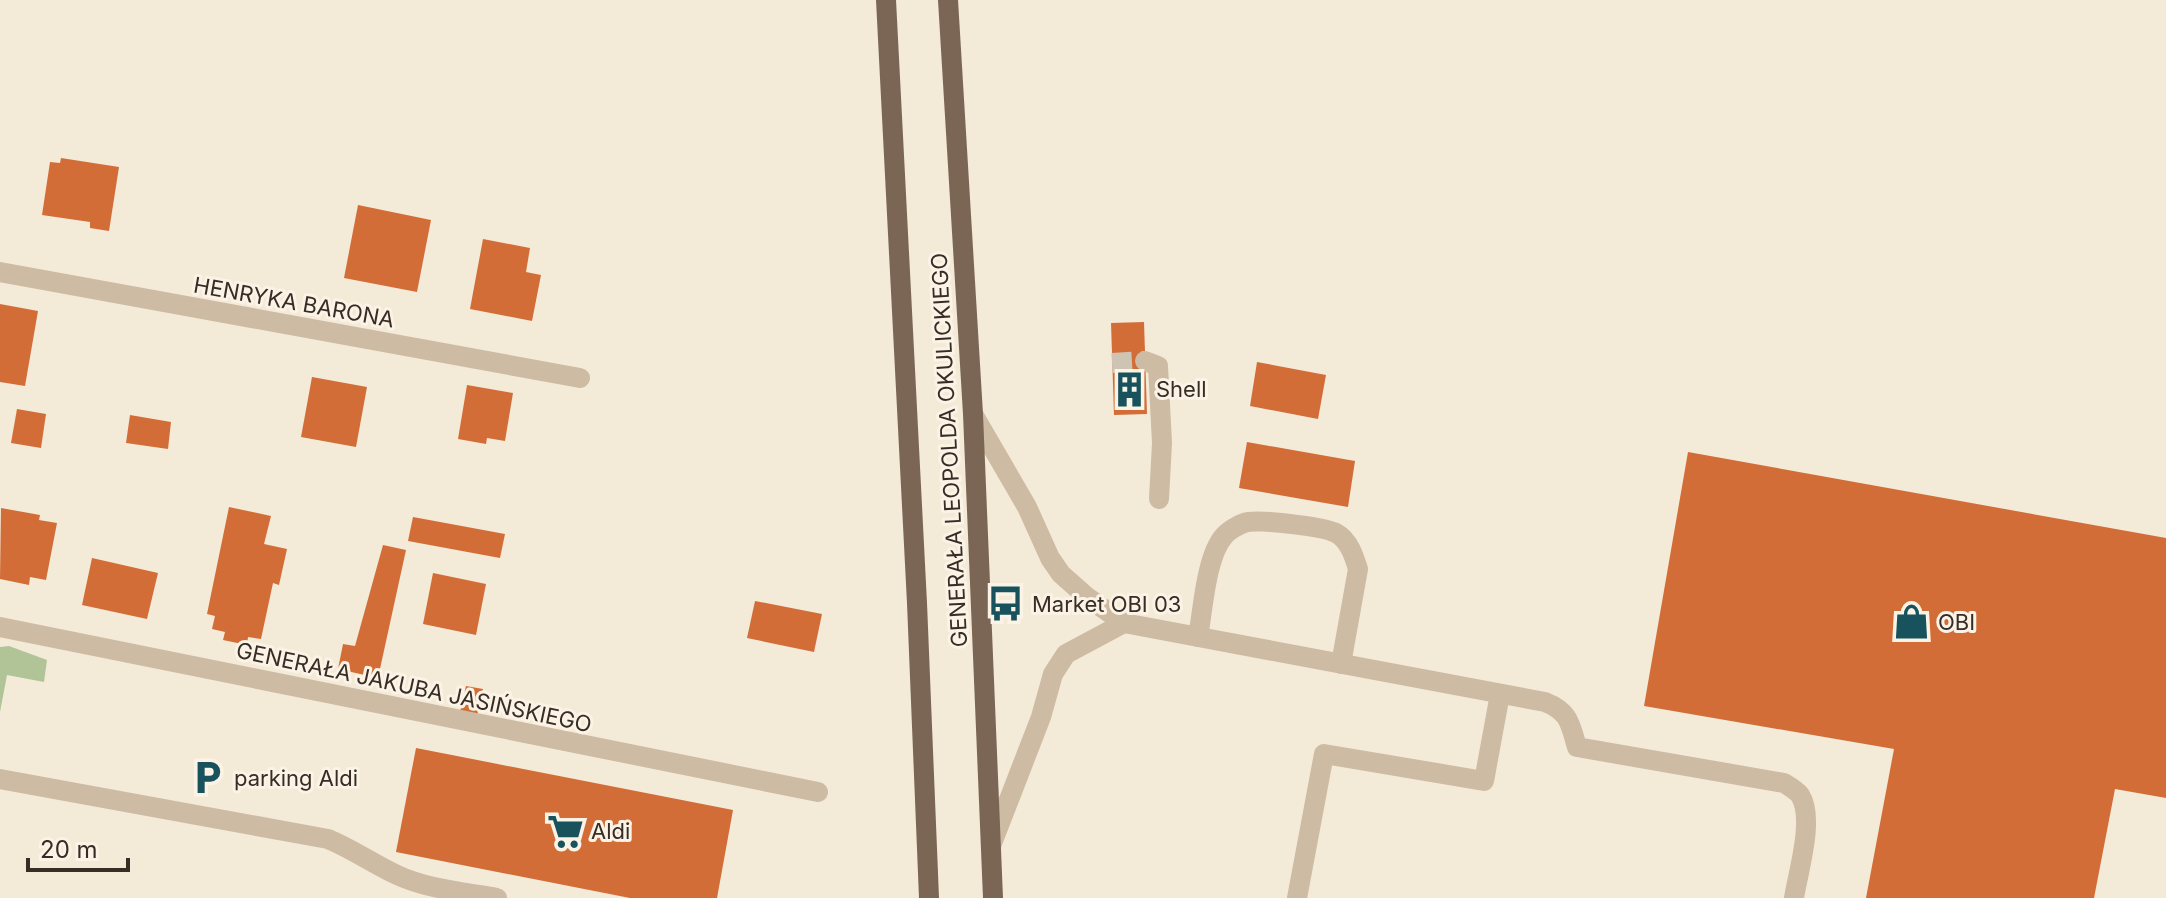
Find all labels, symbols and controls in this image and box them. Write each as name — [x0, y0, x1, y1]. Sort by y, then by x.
street label: GENERAŁA LEOPOLDA OKULICKIEGO — [926, 252, 972, 648]
street label: HENRYKA BARONA — [192, 272, 396, 332]
building icon: Shell — [1111, 370, 1149, 408]
place label: Shell — [1156, 376, 1207, 402]
bus stop icon: Market OBI 03 — [987, 585, 1025, 623]
place label: Market OBI 03 — [1032, 591, 1181, 617]
shop icon: OBI — [1893, 603, 1931, 641]
place label: OBI — [1938, 609, 1975, 635]
street label: GENERAŁA JAKUBA JASIŃSKIEGO — [234, 637, 594, 737]
parking icon: parking Aldi — [189, 759, 227, 797]
place label: parking Aldi — [234, 765, 358, 791]
supermarket icon: Aldi — [546, 812, 584, 850]
place label: Aldi — [591, 818, 630, 844]
scale bar — [28, 822, 128, 872]
text: 20 m — [40, 835, 98, 864]

